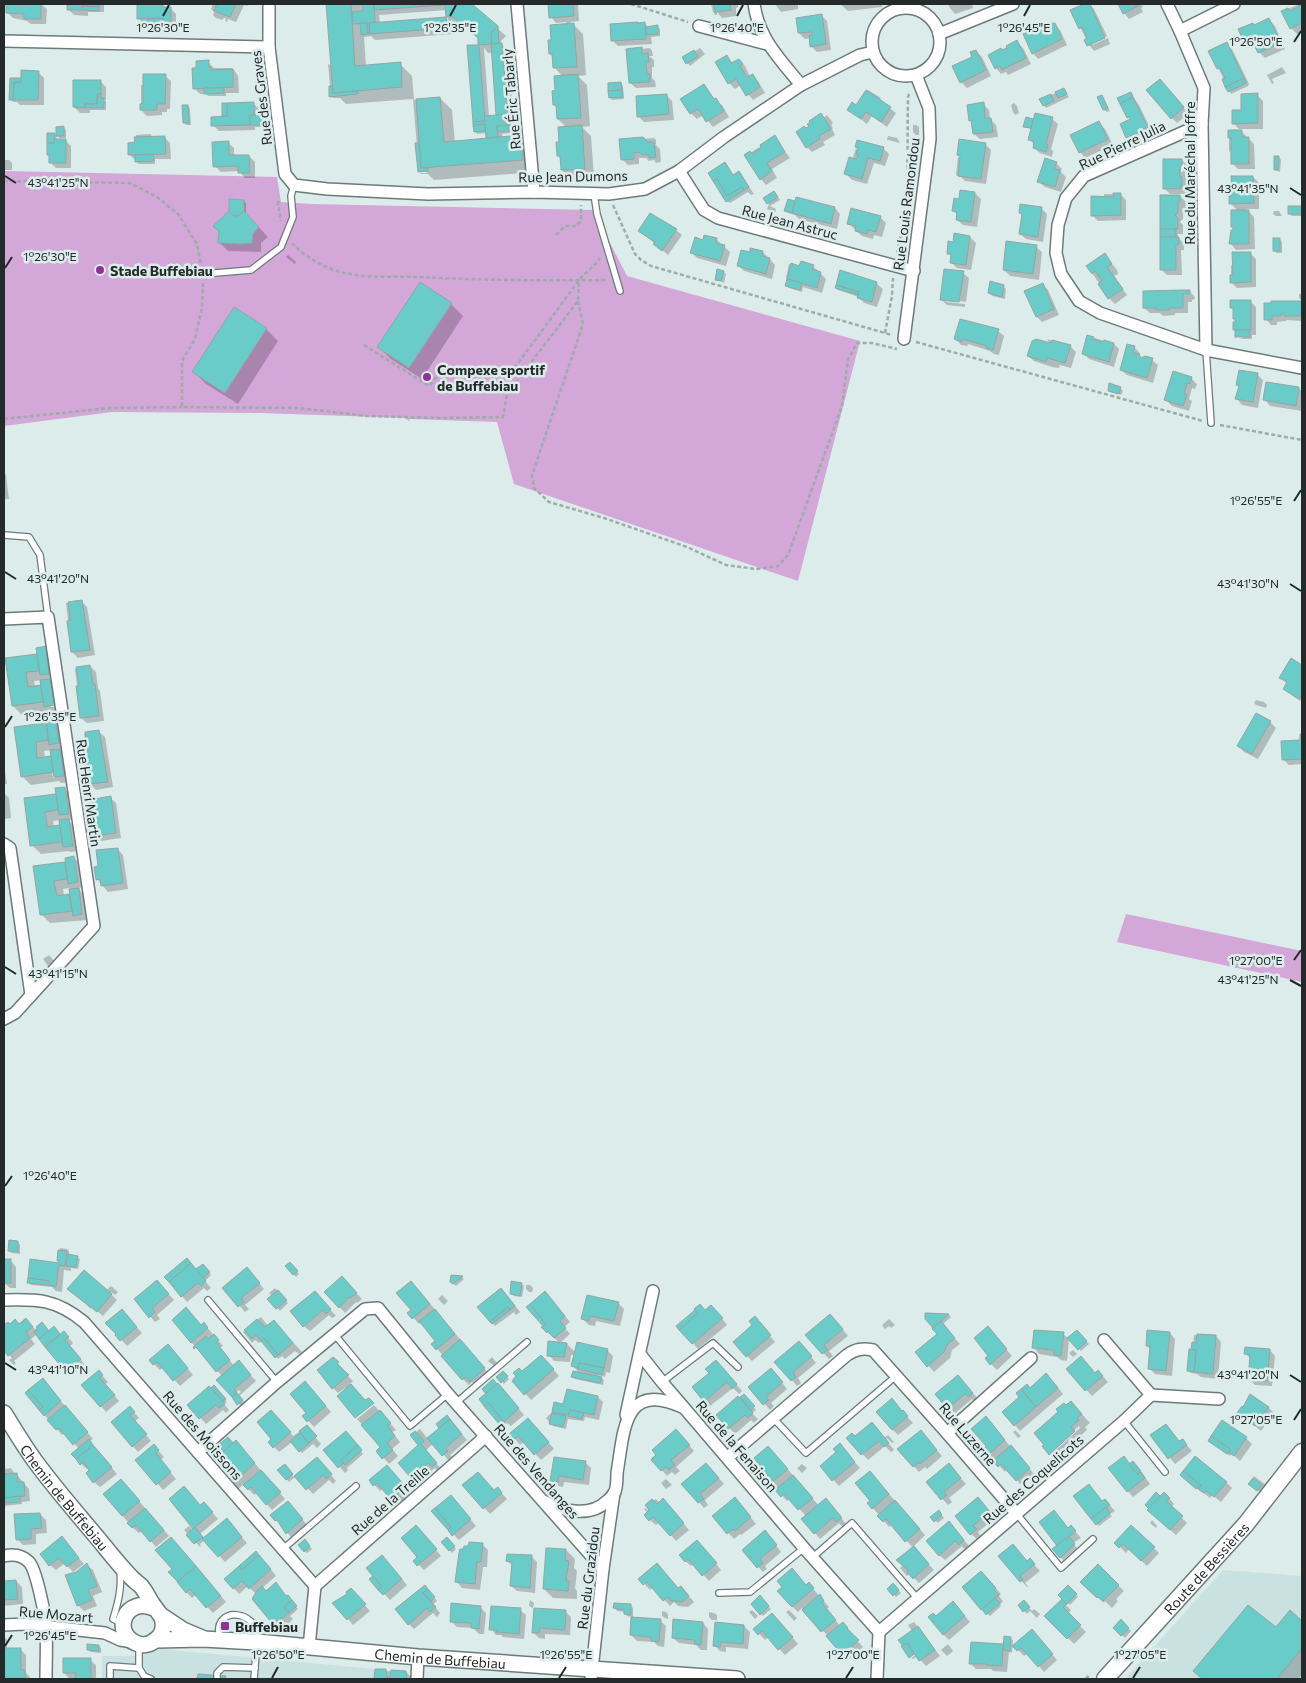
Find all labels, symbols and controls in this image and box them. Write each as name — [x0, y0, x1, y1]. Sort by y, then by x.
text: 1°26'30"E — [136, 20, 190, 34]
text: 1°26'35"E — [424, 20, 476, 34]
text: 1°26'40"E — [710, 20, 764, 34]
text: 1°26'45"E — [998, 20, 1050, 34]
text: 1°26'50"E — [1229, 34, 1283, 48]
street label: Rue Éric Tabarly — [498, 48, 524, 150]
street label: Rue des Graves — [247, 50, 275, 146]
street label: Rue du Maréchal Joffre — [1181, 101, 1198, 245]
street label: Rue Pierre Julia — [1076, 117, 1168, 173]
street label: Rue Louis Ramondou — [889, 137, 923, 271]
street label: Rue Jean Dumons — [518, 167, 628, 185]
text: 43°41'25"N — [27, 175, 89, 189]
text: 43°41'35"N — [1217, 181, 1279, 195]
street label: Rue Jean Astruc — [740, 201, 840, 243]
text: 1°26'30"E — [23, 249, 77, 263]
place label: Stade Buffebiau — [110, 262, 213, 279]
marker: Stade Buffebiau — [94, 264, 106, 276]
place label: Compexe sportif de Buffebiau — [437, 361, 545, 394]
marker: Compexe sportif de Buffebiau — [421, 371, 433, 383]
text: 1°26'55"E — [1230, 493, 1282, 507]
text: 43°41'20"N — [27, 571, 89, 585]
text: 43°41'30"N — [1217, 576, 1279, 590]
text: 1°26'35"E — [24, 709, 76, 723]
street label: Rue Henri Martin — [73, 738, 105, 848]
text: 1°27'00"E — [1229, 953, 1283, 967]
text: 43°41'15"N — [28, 966, 88, 980]
text: 43°41'25"N — [1217, 972, 1279, 986]
text: 1°26'40"E — [23, 1168, 77, 1182]
text: 43°41'10"N — [28, 1362, 88, 1376]
text: 43°41'20"N — [1217, 1367, 1279, 1381]
street label: Rue des Moissons — [160, 1387, 246, 1483]
street label: Rue de la Fenaison — [693, 1397, 781, 1495]
street label: Rue Luzerne — [936, 1399, 1000, 1469]
text: 1°27'05"E — [1230, 1412, 1282, 1426]
street label: Rue des Vendanges — [491, 1420, 583, 1522]
street label: Rue des Coquelicots — [979, 1431, 1087, 1527]
street label: Chemin de Buffebiau — [17, 1441, 113, 1554]
street label: Rue de la Treille — [348, 1462, 432, 1538]
street label: Route de Bessières — [1160, 1519, 1252, 1618]
street label: Rue du Grazidou — [573, 1526, 603, 1630]
street label: Rue Mozart — [18, 1602, 94, 1626]
place label: Buffebiau — [235, 1618, 298, 1635]
marker: Buffebiau — [219, 1620, 231, 1632]
text: 1°26'45"E — [24, 1628, 76, 1642]
street label: Chemin de Buffebiau — [374, 1644, 506, 1672]
text: 1°26'50"E — [251, 1647, 305, 1661]
text: 1°26'55"E — [540, 1647, 592, 1661]
text: 1°27'00"E — [826, 1647, 880, 1661]
text: 1°27'05"E — [1114, 1647, 1166, 1661]

